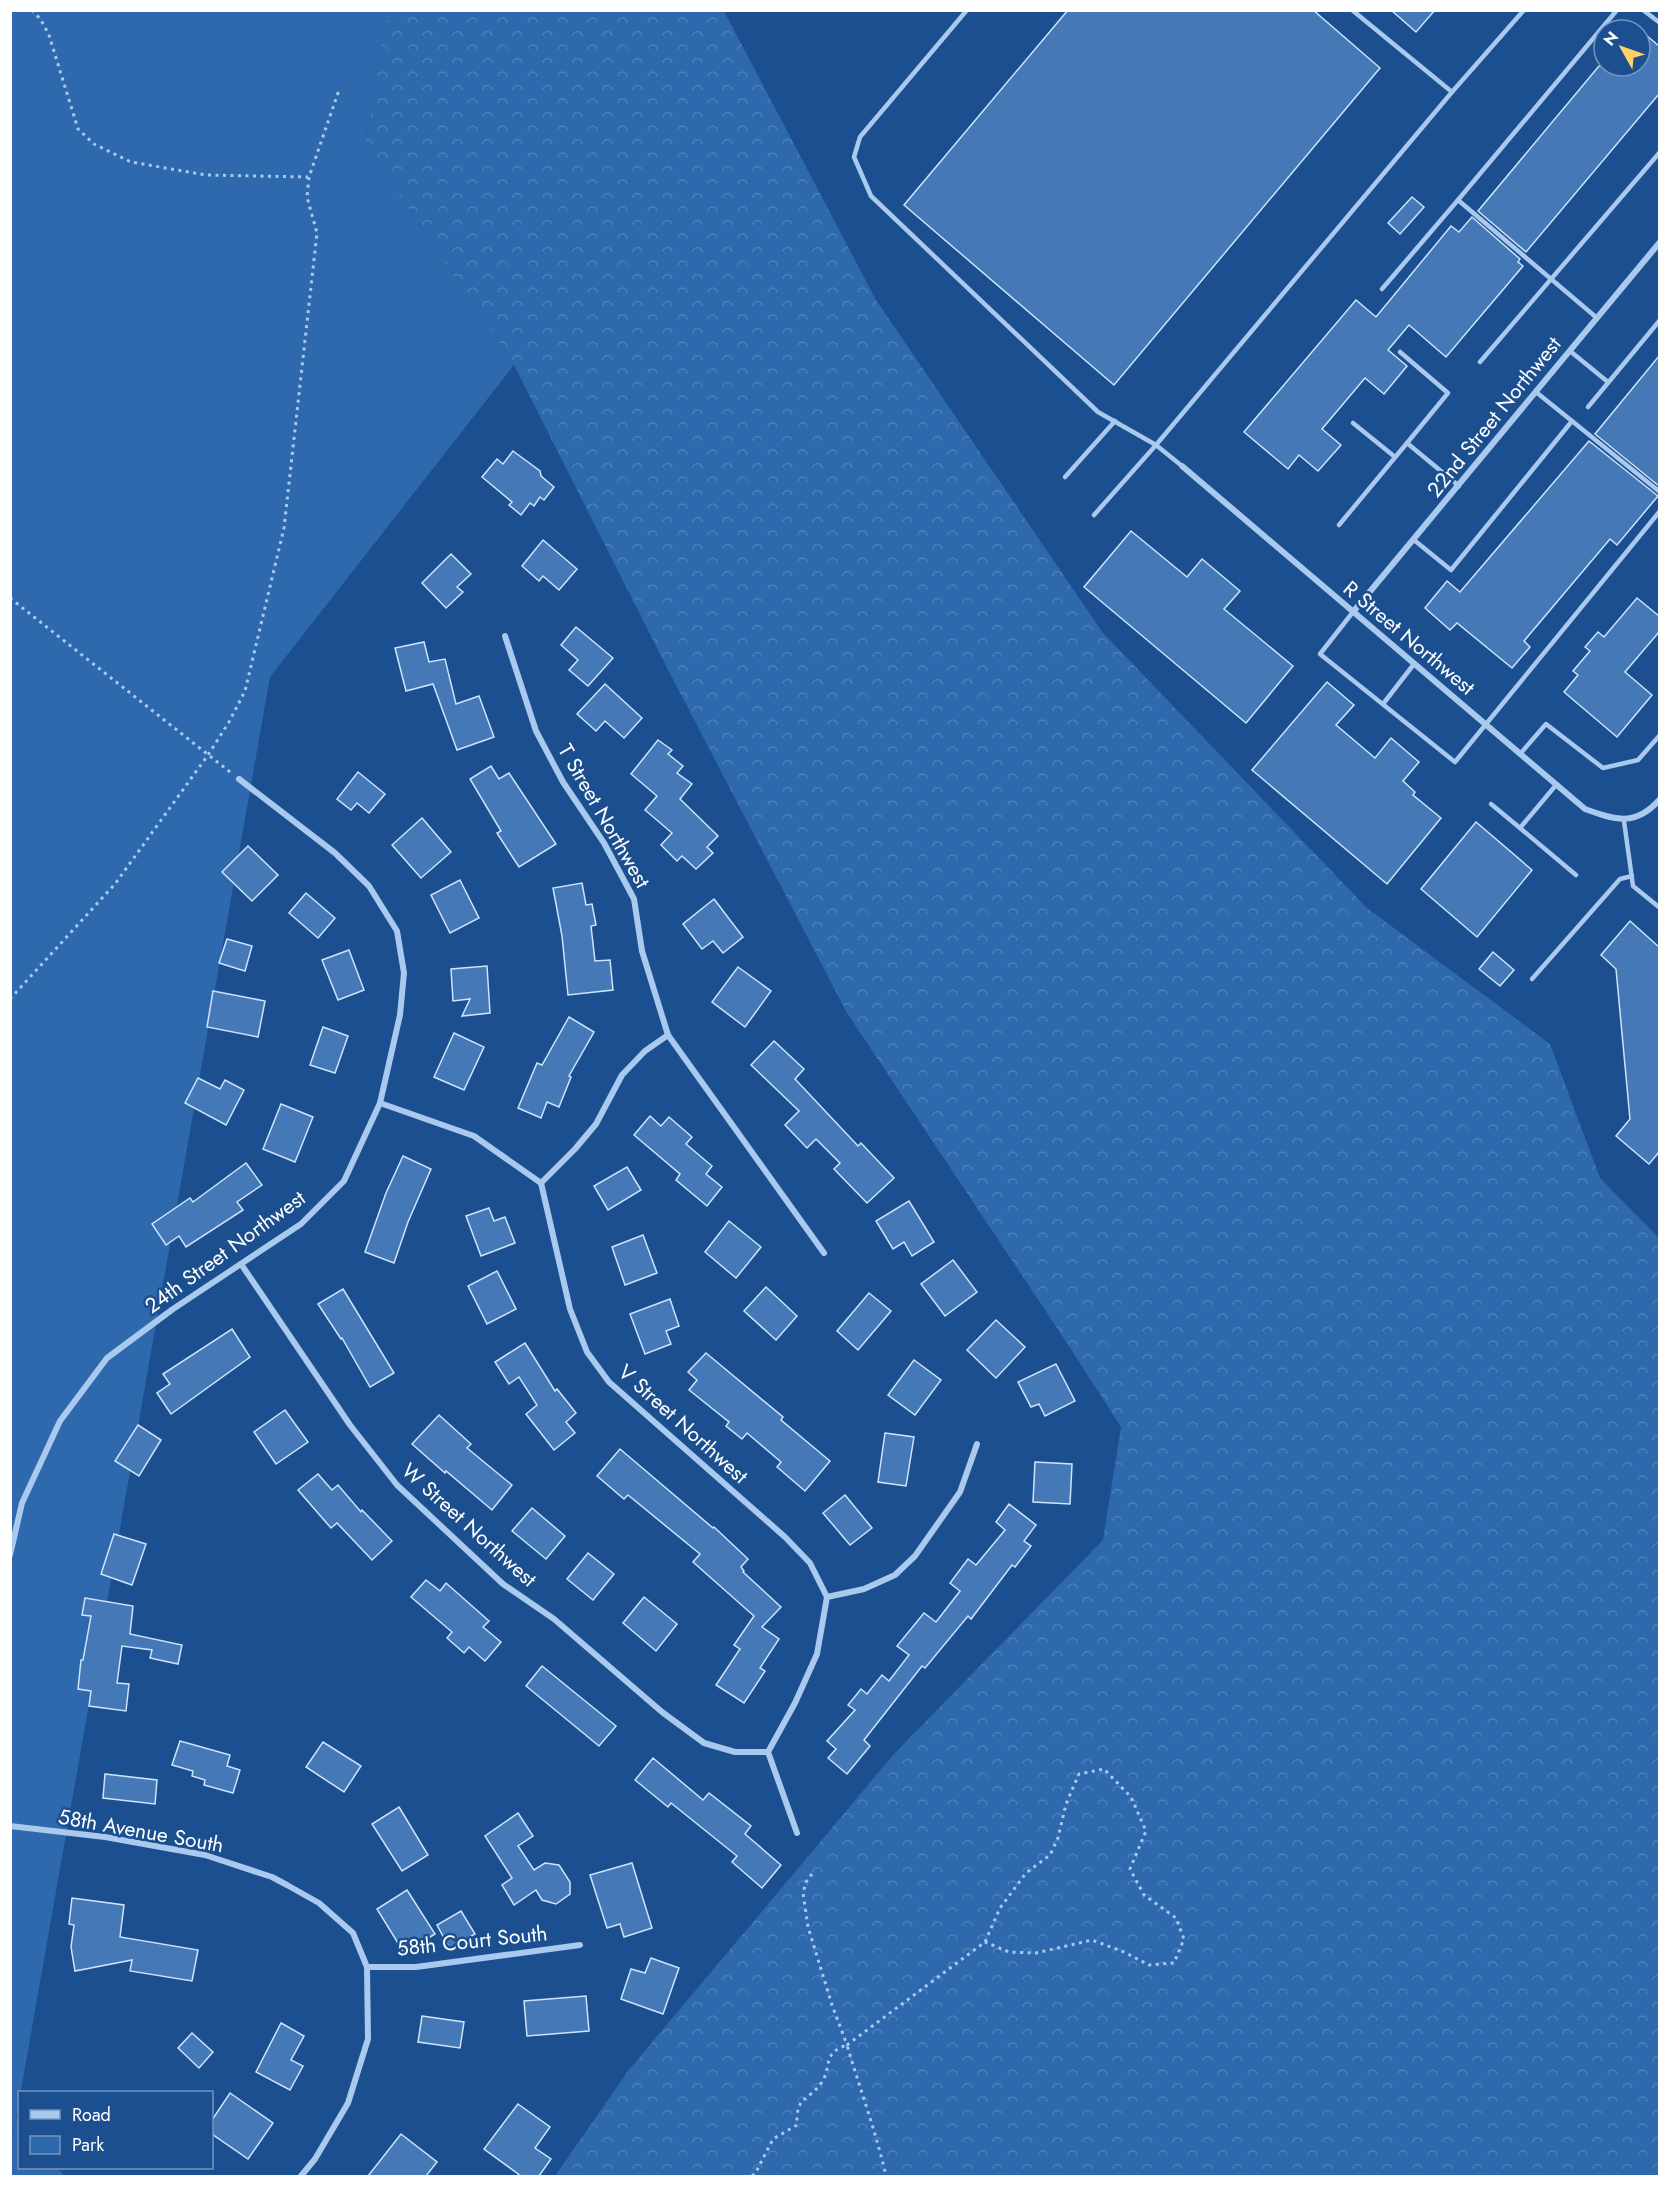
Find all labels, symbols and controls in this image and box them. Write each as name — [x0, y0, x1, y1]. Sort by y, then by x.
north arrow — [1592, 18, 1652, 78]
text: N — [1598, 26, 1624, 51]
street label: 22nd Street Northwest — [1420, 330, 1568, 504]
street label: R Street Northwest — [1337, 574, 1481, 702]
street label: T Street Northwest — [551, 738, 657, 894]
street label: 24th Street Northwest — [138, 1183, 312, 1321]
street label: V Street Northwest — [611, 1357, 755, 1491]
street label: W Street Northwest — [395, 1456, 543, 1594]
street label: 58th Avenue South — [56, 1802, 226, 1860]
street label: 58th Court South — [395, 1918, 549, 1964]
legend — [18, 2091, 213, 2169]
text: Road — [72, 2102, 111, 2128]
text: Park — [72, 2132, 104, 2158]

